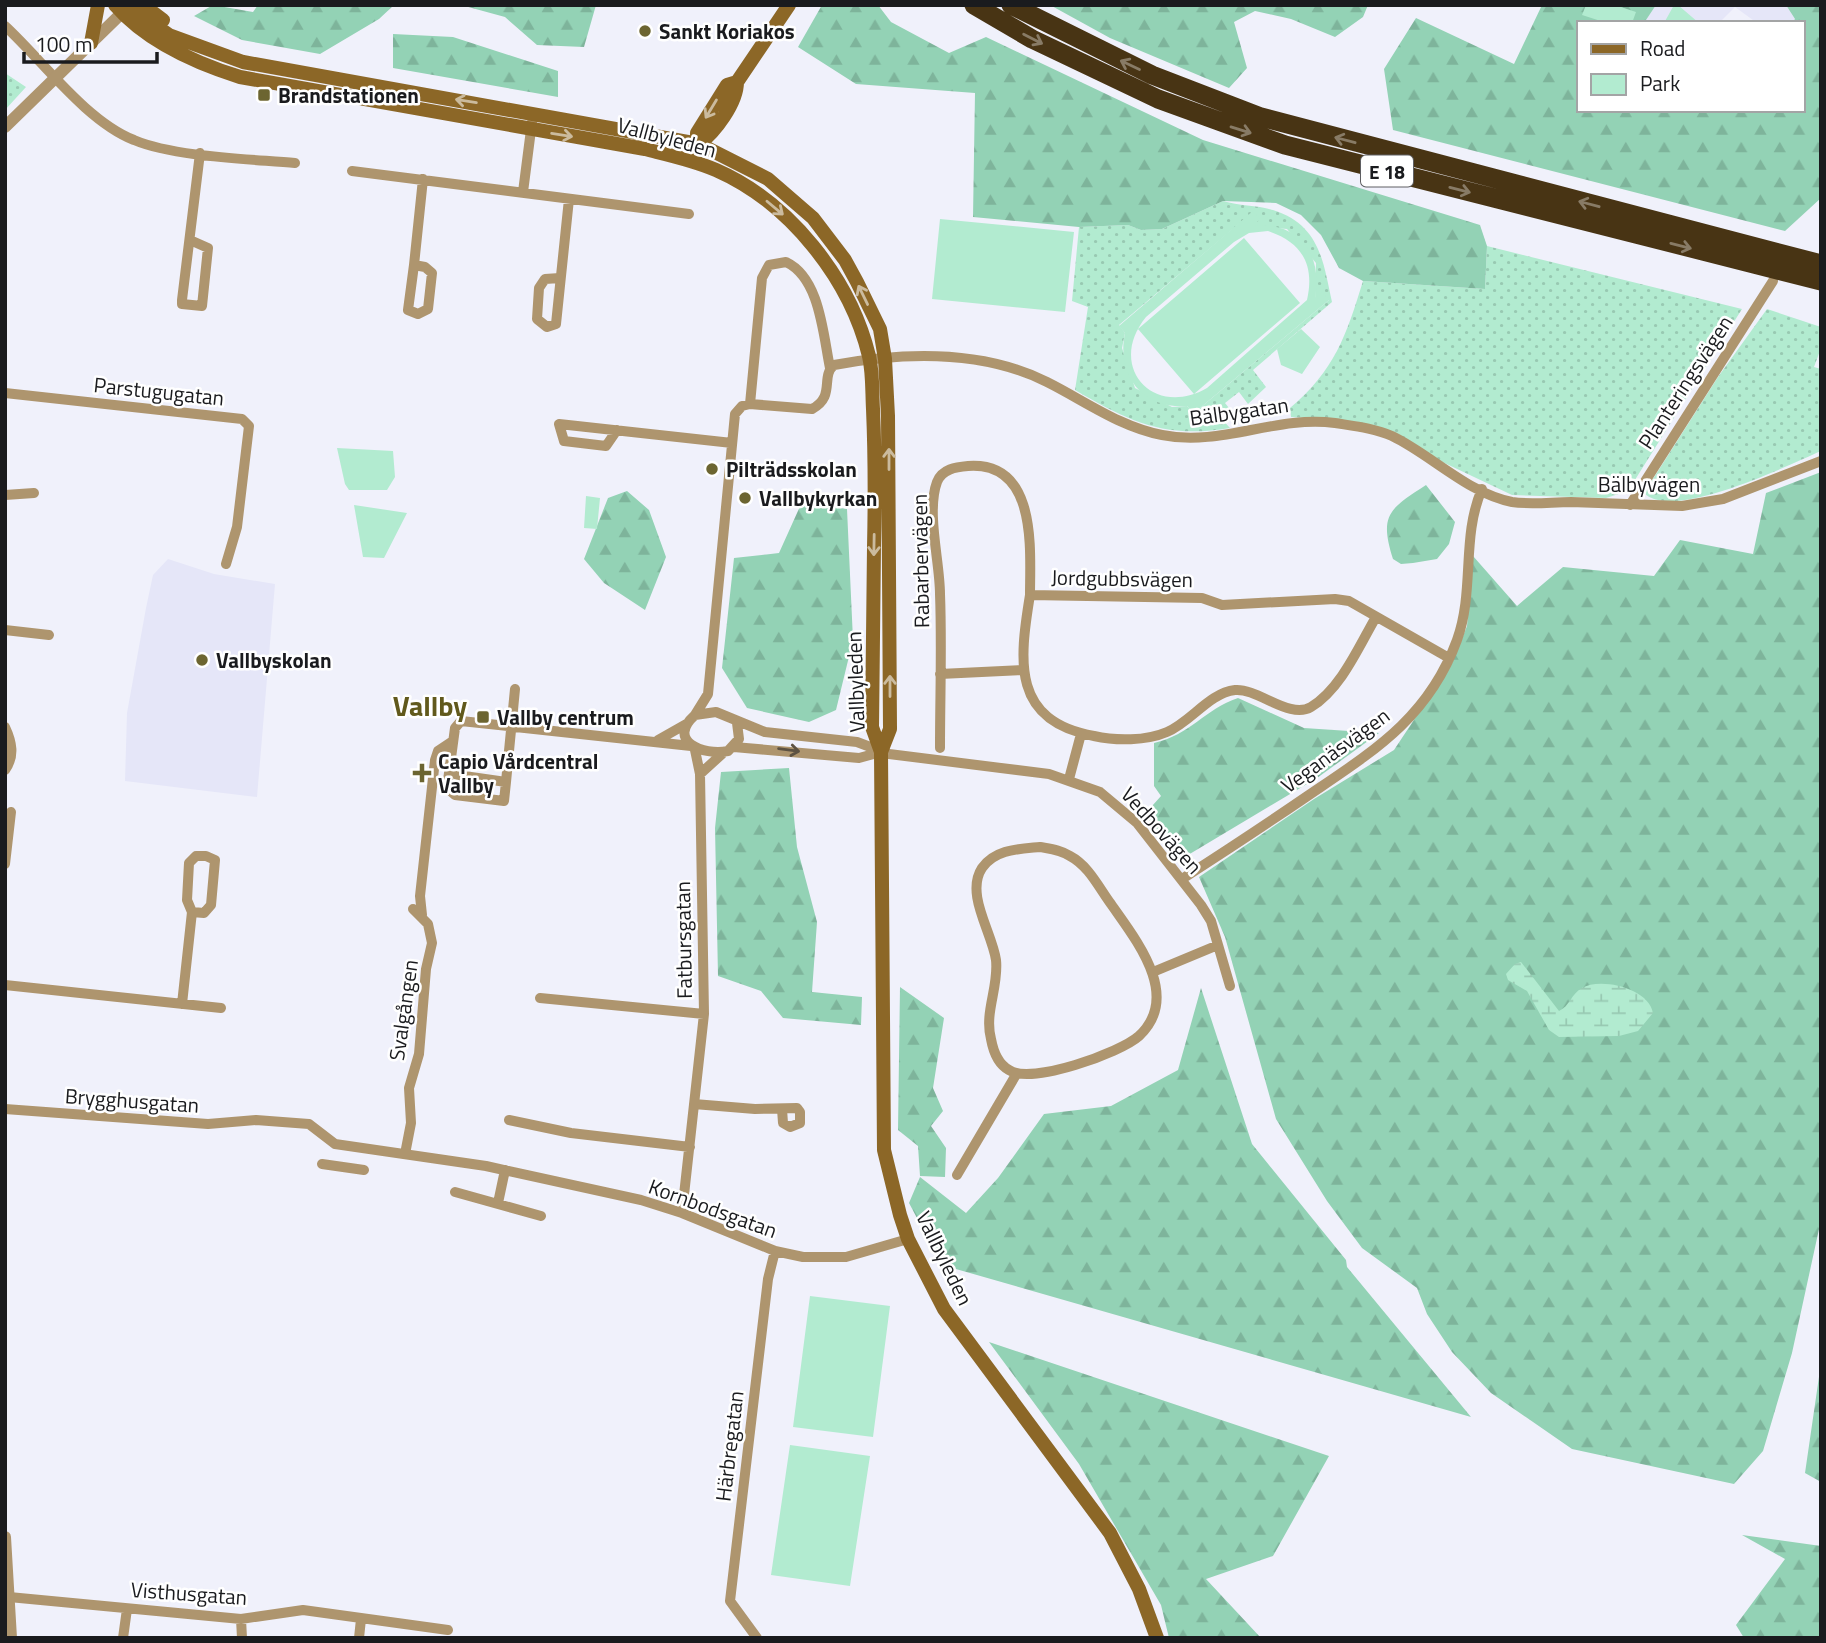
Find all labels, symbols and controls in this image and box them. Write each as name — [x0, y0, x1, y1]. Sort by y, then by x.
place label: Sankt Koriakos — [659, 15, 795, 47]
scale bar — [24, 21, 158, 65]
legend — [1577, 21, 1805, 112]
marker: Sankt Koriakos — [637, 23, 653, 39]
text: 100 m — [35, 28, 92, 60]
one-way arrow — [1022, 32, 1043, 46]
text: Road — [1640, 32, 1685, 64]
one-way arrow — [1120, 58, 1141, 71]
text: Park — [1640, 67, 1680, 99]
place label: Brandstationen — [278, 79, 419, 111]
marker: Brandstationen — [256, 87, 272, 103]
one-way arrow — [455, 94, 478, 107]
one-way arrow — [704, 99, 718, 119]
street label: Vallbyleden — [614, 108, 720, 166]
one-way arrow — [1230, 124, 1252, 137]
one-way arrow — [550, 129, 572, 142]
one-way arrow — [1334, 133, 1357, 146]
road number: E 18 — [1361, 155, 1413, 186]
one-way arrow — [1449, 184, 1471, 197]
one-way arrow — [1578, 196, 1600, 209]
one-way arrow — [765, 200, 783, 216]
one-way arrow — [1669, 240, 1692, 253]
one-way arrow — [856, 285, 869, 306]
street label: Planteringsvägen — [1630, 309, 1740, 455]
street label: Parstugugatan — [92, 368, 226, 414]
street label: Bälbygatan — [1187, 388, 1291, 434]
one-way arrow — [882, 447, 896, 470]
place label: Pilträdsskolan — [726, 453, 857, 485]
marker: Pilträdsskolan — [704, 461, 720, 477]
street label: Bälbyvägen — [1598, 468, 1700, 500]
place label: Vallbykyrkan — [759, 482, 877, 514]
marker: Vallbykyrkan — [737, 490, 753, 506]
street label: Rabarbervägen — [903, 494, 937, 628]
one-way arrow — [867, 534, 881, 557]
street label: Jordgubbsvägen — [1051, 561, 1193, 595]
street label: Vallbyleden — [837, 631, 873, 733]
place label: Vallbyskolan — [216, 644, 332, 676]
marker: Vallbyskolan — [194, 652, 210, 668]
one-way arrow — [883, 675, 897, 698]
district label: Vallby — [393, 684, 467, 727]
street label: Veganäsvägen — [1274, 699, 1396, 801]
place label: Vallby centrum — [497, 701, 634, 733]
marker: Vallby centrum — [475, 709, 491, 725]
one-way arrow — [777, 744, 800, 757]
place label: Capio Vårdcentral Vallby — [438, 745, 598, 801]
marker: Capio Vårdcentral Vallby — [412, 763, 432, 783]
street label: Vedbovägen — [1114, 779, 1210, 881]
street label: Fatbursgatan — [666, 881, 700, 999]
street label: Svalgången — [380, 957, 426, 1063]
street label: Brygghusgatan — [64, 1079, 200, 1121]
street label: Kornbodsgatan — [644, 1170, 782, 1246]
street label: Vallbyleden — [908, 1205, 982, 1311]
street label: Härbregatan — [706, 1389, 752, 1503]
street label: Visthusgatan — [130, 1573, 248, 1613]

